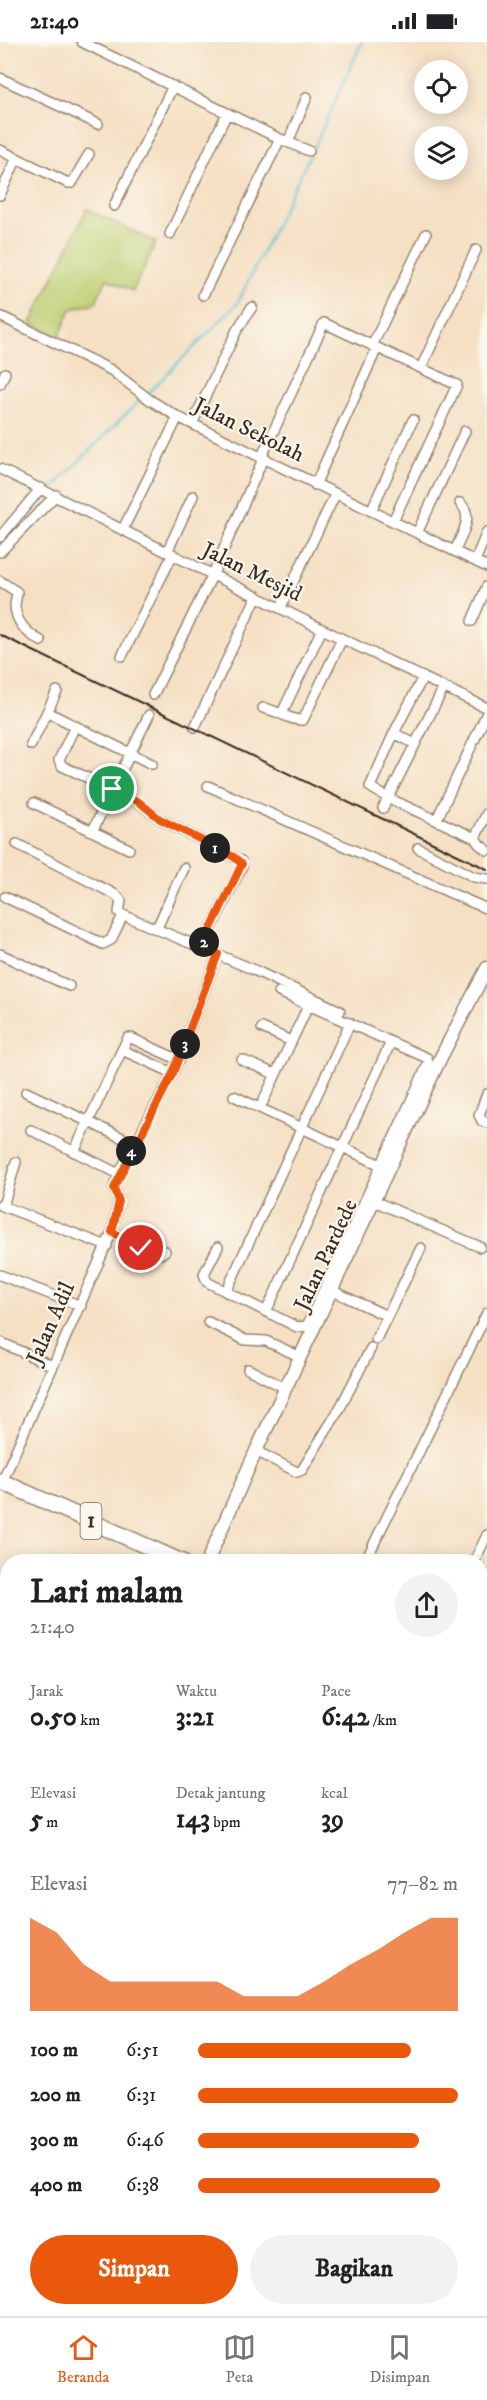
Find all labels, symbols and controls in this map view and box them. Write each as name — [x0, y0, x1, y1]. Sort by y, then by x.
text: 21:40 — [30, 8, 79, 35]
map controls — [414, 60, 468, 180]
button: locate — [414, 60, 468, 114]
button: layers — [414, 126, 468, 180]
street label: Jalan Sekolah — [188, 391, 309, 468]
street label: Jalan Mesjid — [196, 535, 306, 608]
pin — [86, 763, 137, 814]
icon: arrive — [95, 772, 128, 805]
pin: 1 — [200, 833, 230, 863]
text: 1 — [212, 838, 218, 858]
pin: 2 — [189, 927, 219, 957]
text: 2 — [200, 932, 208, 952]
pin: 3 — [170, 1029, 200, 1059]
text: 3 — [182, 1034, 188, 1054]
pin: 4 — [116, 1136, 146, 1166]
text: 4 — [126, 1141, 136, 1161]
street label: Jalan Pardede — [288, 1195, 364, 1317]
pin — [115, 1222, 166, 1273]
icon: check — [124, 1231, 157, 1264]
street label: Jalan Adil — [20, 1277, 81, 1370]
road number: 1 — [80, 1503, 101, 1539]
text: Lari malam — [30, 1572, 183, 1613]
button: share — [395, 1574, 458, 1637]
text: 21:40 — [30, 1615, 75, 1640]
text: Jarak — [30, 1681, 64, 1701]
text: Waktu — [176, 1681, 217, 1701]
text: Pace — [321, 1681, 351, 1701]
text: 0.50 — [30, 1701, 77, 1734]
text: 3:21 — [176, 1701, 214, 1734]
text: 6:42 — [321, 1701, 369, 1734]
text: km — [77, 1710, 100, 1730]
text: /km — [369, 1710, 397, 1730]
text: Elevasi — [30, 1783, 76, 1803]
text: Detak jantung — [176, 1783, 265, 1803]
text: kcal — [321, 1783, 348, 1803]
text: 5 — [30, 1803, 43, 1836]
text: 143 — [176, 1803, 210, 1836]
text: 39 — [321, 1803, 344, 1836]
text: m — [43, 1812, 58, 1832]
text: bpm — [210, 1812, 241, 1832]
text: Elevasi — [30, 1872, 88, 1897]
text: 77–82 m — [387, 1872, 458, 1897]
text: 100 m — [30, 2038, 78, 2063]
text: 6:51 — [126, 2038, 159, 2063]
text: 200 m — [30, 2083, 81, 2108]
text: 6:31 — [126, 2083, 156, 2108]
text: 300 m — [30, 2128, 78, 2153]
text: 6:46 — [126, 2128, 164, 2153]
text: 400 m — [30, 2173, 82, 2198]
text: 6:38 — [126, 2173, 159, 2198]
button: Simpan — [30, 2235, 238, 2304]
button: Bagikan — [250, 2235, 458, 2304]
tab: Beranda — [57, 2331, 109, 2387]
tab: Peta — [223, 2331, 256, 2387]
tab: Disimpan — [369, 2331, 430, 2387]

